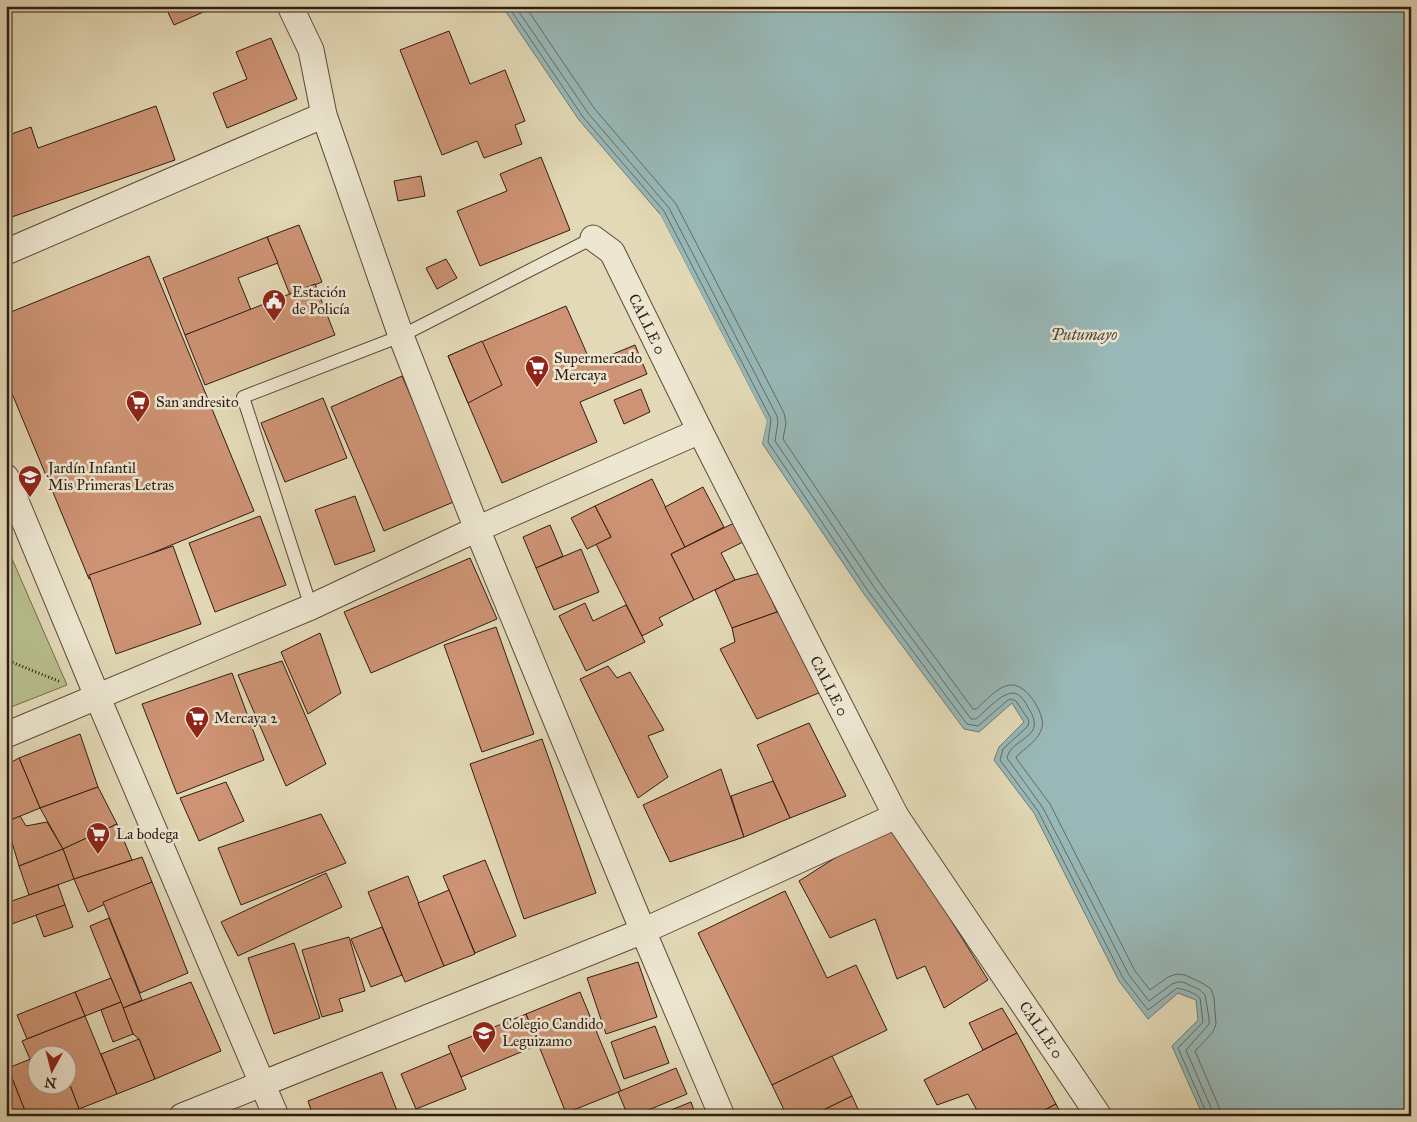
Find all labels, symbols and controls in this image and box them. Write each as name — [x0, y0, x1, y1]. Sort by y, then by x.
place label: Estación de Policía — [292, 283, 350, 318]
public building icon: Estación de Policía — [261, 288, 287, 322]
street label: CALLE 0 — [625, 291, 669, 357]
water label: Putumayo — [1051, 325, 1117, 344]
place label: Supermercado Mercaya — [554, 349, 643, 384]
supermarket icon: Supermercado Mercaya — [524, 354, 550, 388]
supermarket icon: San andresito — [125, 389, 151, 423]
place label: San andresito — [156, 393, 239, 411]
place label: Jardín Infantil Mis Primeras Letras — [46, 459, 174, 494]
school or university icon: Jardín Infantil Mis Primeras Letras — [17, 464, 43, 498]
street label: CALLE 0 — [806, 653, 852, 719]
supermarket icon: Mercaya 2 — [184, 705, 210, 739]
place label: Mercaya 2 — [214, 709, 278, 727]
supermarket icon: La bodega — [85, 821, 111, 855]
place label: La bodega — [116, 825, 179, 843]
street label: CALLE 0 — [1015, 998, 1067, 1062]
place label: Colegio Candido Leguizamo — [502, 1015, 604, 1050]
school or university icon: Colegio Candido Leguizamo — [471, 1020, 497, 1054]
north arrow — [28, 1044, 78, 1094]
text: N — [43, 1073, 57, 1092]

